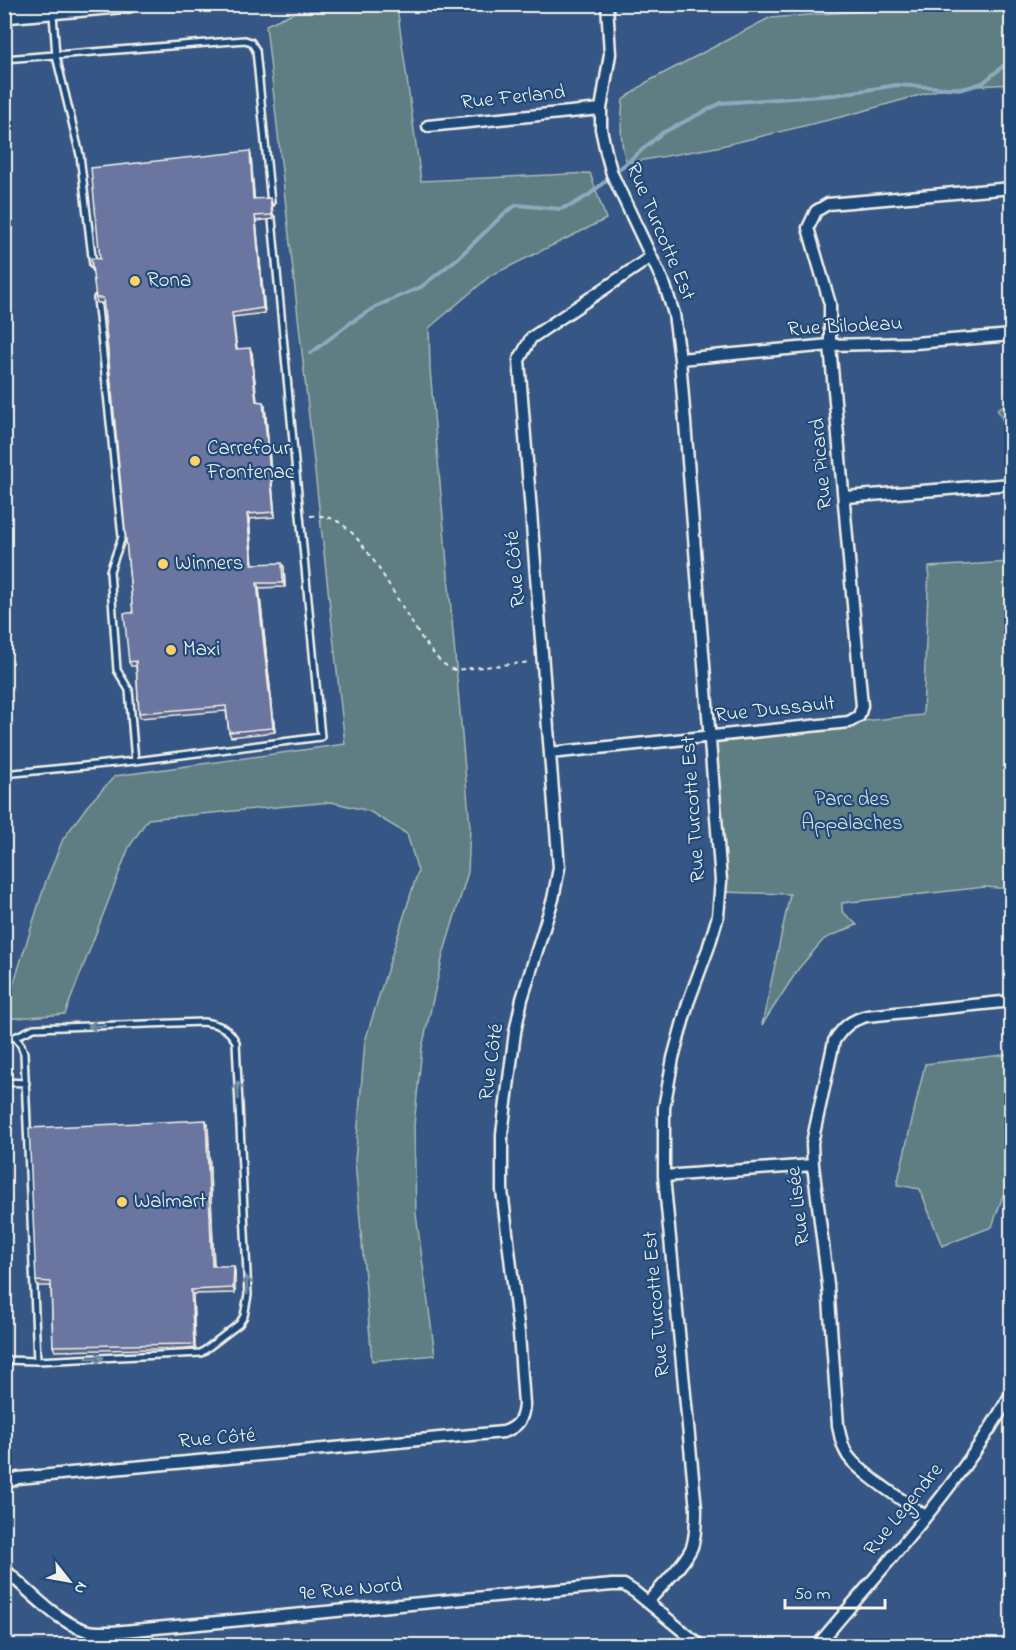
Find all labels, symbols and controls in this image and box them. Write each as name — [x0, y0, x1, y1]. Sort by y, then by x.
street label: Rue Ferland — [459, 78, 567, 118]
street label: Rue Turcotte Est — [617, 159, 703, 305]
place label: Rona — [147, 266, 191, 296]
marker: Rona — [128, 274, 142, 288]
street label: Rue Bilodeau — [787, 309, 903, 345]
street label: Rue Picard — [803, 417, 841, 511]
place label: Carrefour Frontenac — [206, 434, 295, 488]
marker: Carrefour Frontenac — [188, 454, 202, 468]
street label: Rue Côté — [498, 529, 534, 609]
place label: Winners — [175, 549, 243, 579]
marker: Winners — [156, 557, 170, 571]
place label: Maxi — [183, 635, 220, 665]
marker: Maxi — [164, 643, 178, 657]
street label: Rue Dussault — [713, 689, 837, 731]
street label: Rue Turcotte Est — [674, 735, 714, 883]
park label: Parc des Appalaches — [801, 785, 903, 839]
one-way arrow — [88, 1020, 108, 1032]
street label: Rue Côté — [472, 1021, 512, 1102]
one-way arrow — [233, 1081, 244, 1101]
street label: Rue Lisée — [779, 1164, 819, 1247]
place label: Walmart — [134, 1187, 206, 1217]
marker: Walmart — [115, 1195, 129, 1209]
street label: Rue Turcotte Est — [636, 1230, 678, 1378]
one-way arrow — [241, 1276, 253, 1295]
one-way arrow — [85, 1353, 105, 1364]
street label: Rue Côté — [177, 1421, 257, 1457]
street label: Rue Legendre — [857, 1456, 953, 1564]
north arrow — [39, 1551, 99, 1611]
street label: 9e Rue Nord — [299, 1571, 404, 1609]
scale bar — [785, 1572, 886, 1610]
text: N — [67, 1577, 93, 1599]
text: 50 m — [794, 1582, 831, 1608]

